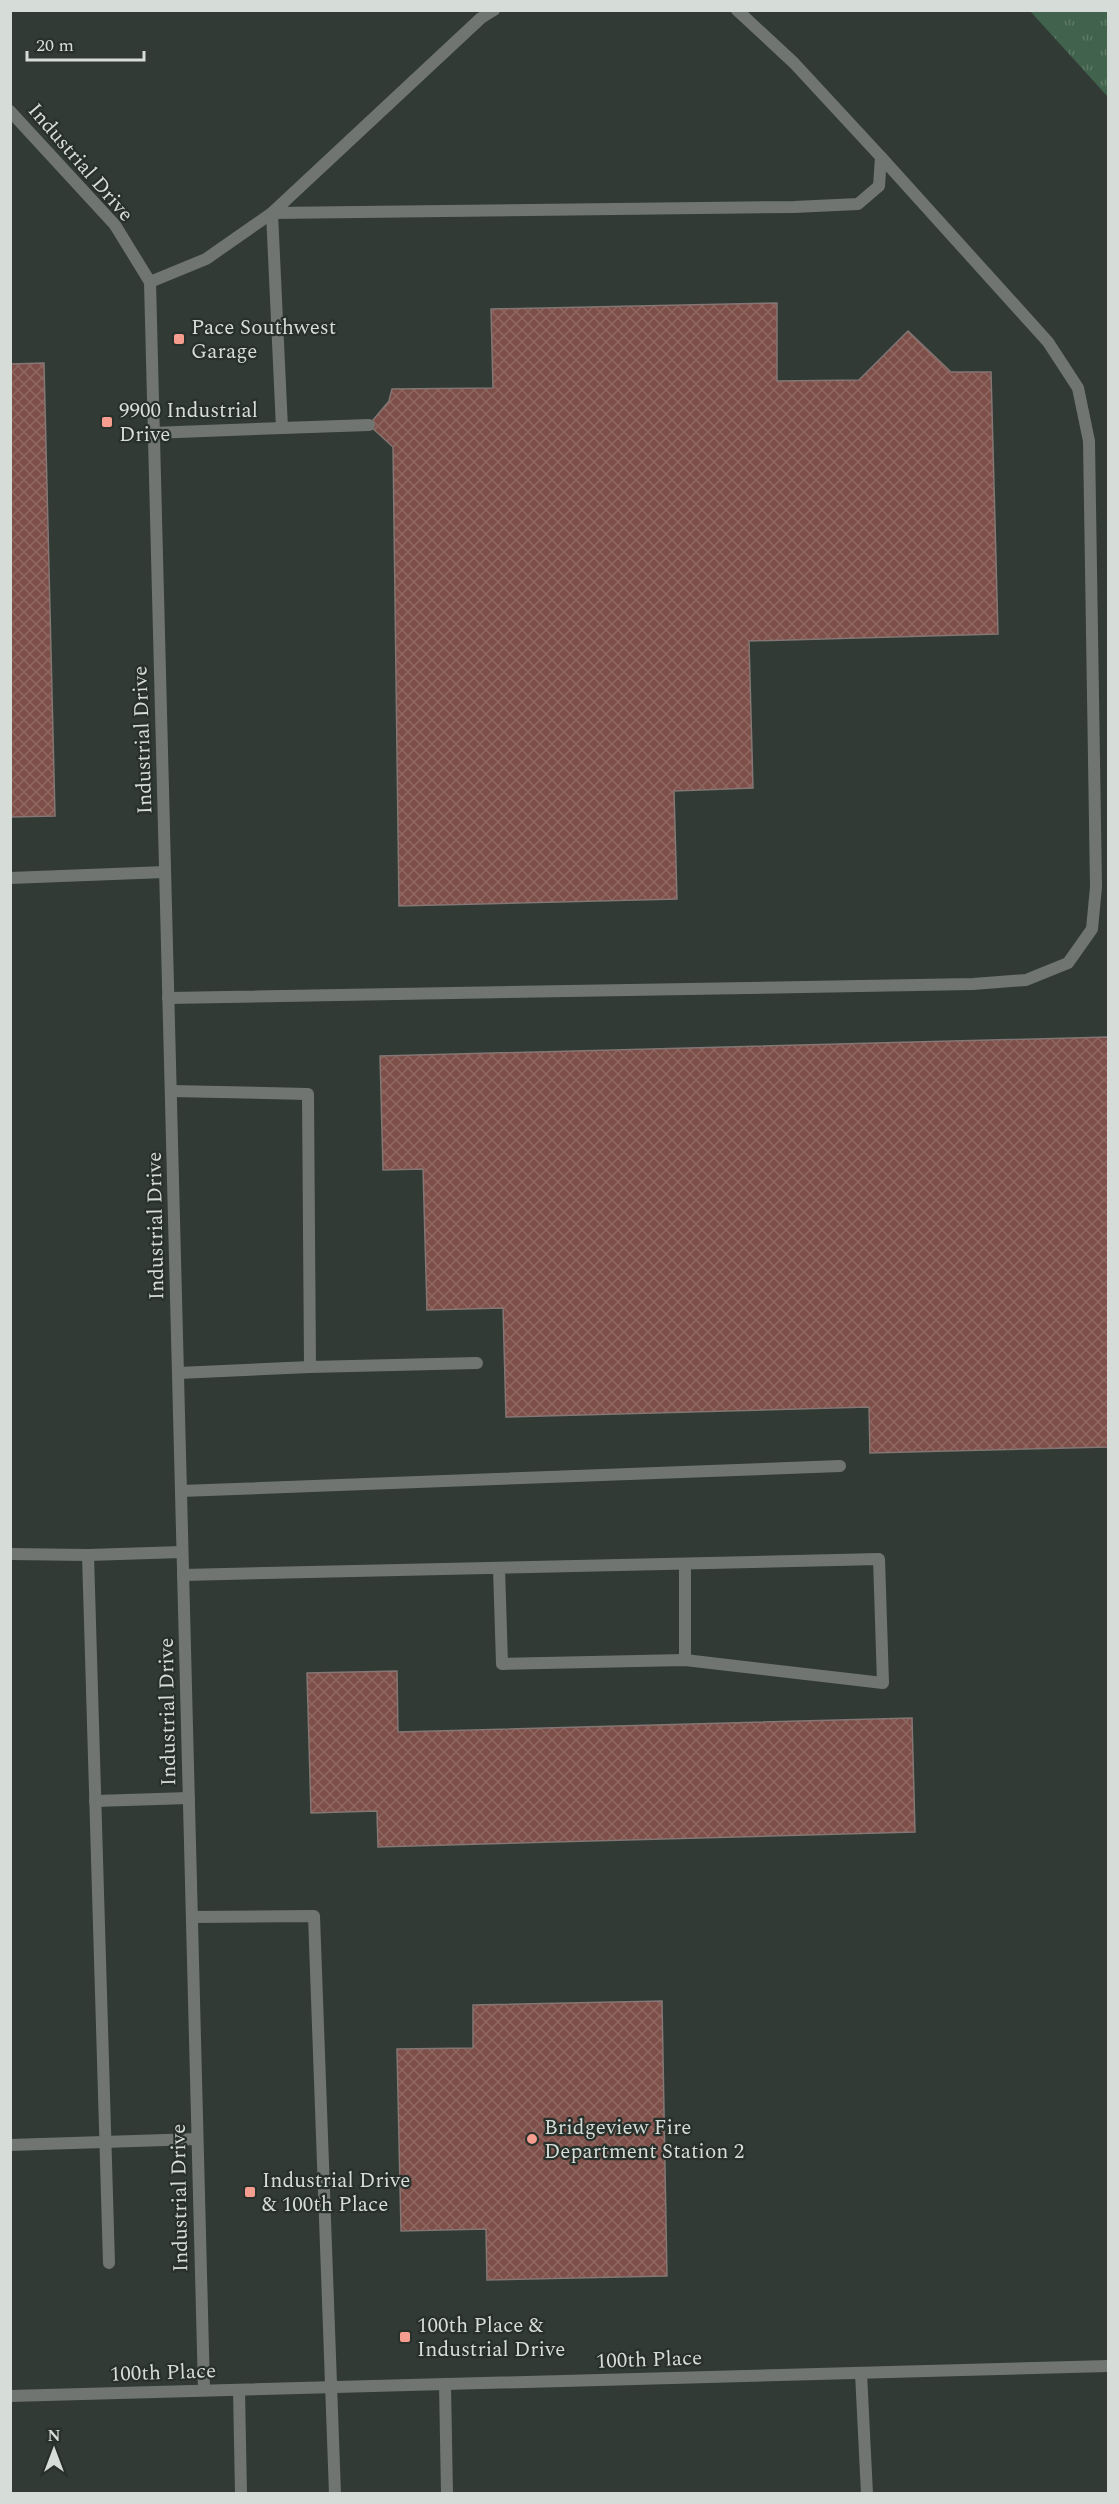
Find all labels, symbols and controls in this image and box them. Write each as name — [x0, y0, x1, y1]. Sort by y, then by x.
scale bar — [27, 24, 144, 62]
text: 20 m — [36, 32, 74, 59]
street label: Industrial Drive — [19, 96, 141, 229]
place label: Pace Southwest Garage — [191, 312, 336, 368]
marker: Pace Southwest Garage — [172, 332, 186, 346]
place label: 9900 Industrial Drive — [119, 395, 258, 451]
marker: 9900 Industrial Drive — [100, 415, 114, 429]
street label: Industrial Drive — [124, 665, 162, 815]
street label: Industrial Drive — [139, 1152, 173, 1300]
street label: Industrial Drive — [151, 1638, 185, 1786]
place label: Bridgeview Fire Department Station 2 — [544, 2112, 744, 2168]
street label: Industrial Drive — [163, 2124, 197, 2272]
marker: Bridgeview Fire Department Station 2 — [525, 2132, 539, 2146]
place label: Industrial Drive & 100th Place — [262, 2165, 410, 2221]
marker: Industrial Drive & 100th Place — [243, 2185, 257, 2199]
place label: 100th Place & Industrial Drive — [417, 2310, 565, 2366]
marker: 100th Place & Industrial Drive — [398, 2330, 412, 2344]
street label: 100th Place — [595, 2342, 703, 2378]
street label: 100th Place — [109, 2355, 217, 2391]
north arrow — [24, 2420, 84, 2480]
text: N — [47, 2424, 61, 2448]

